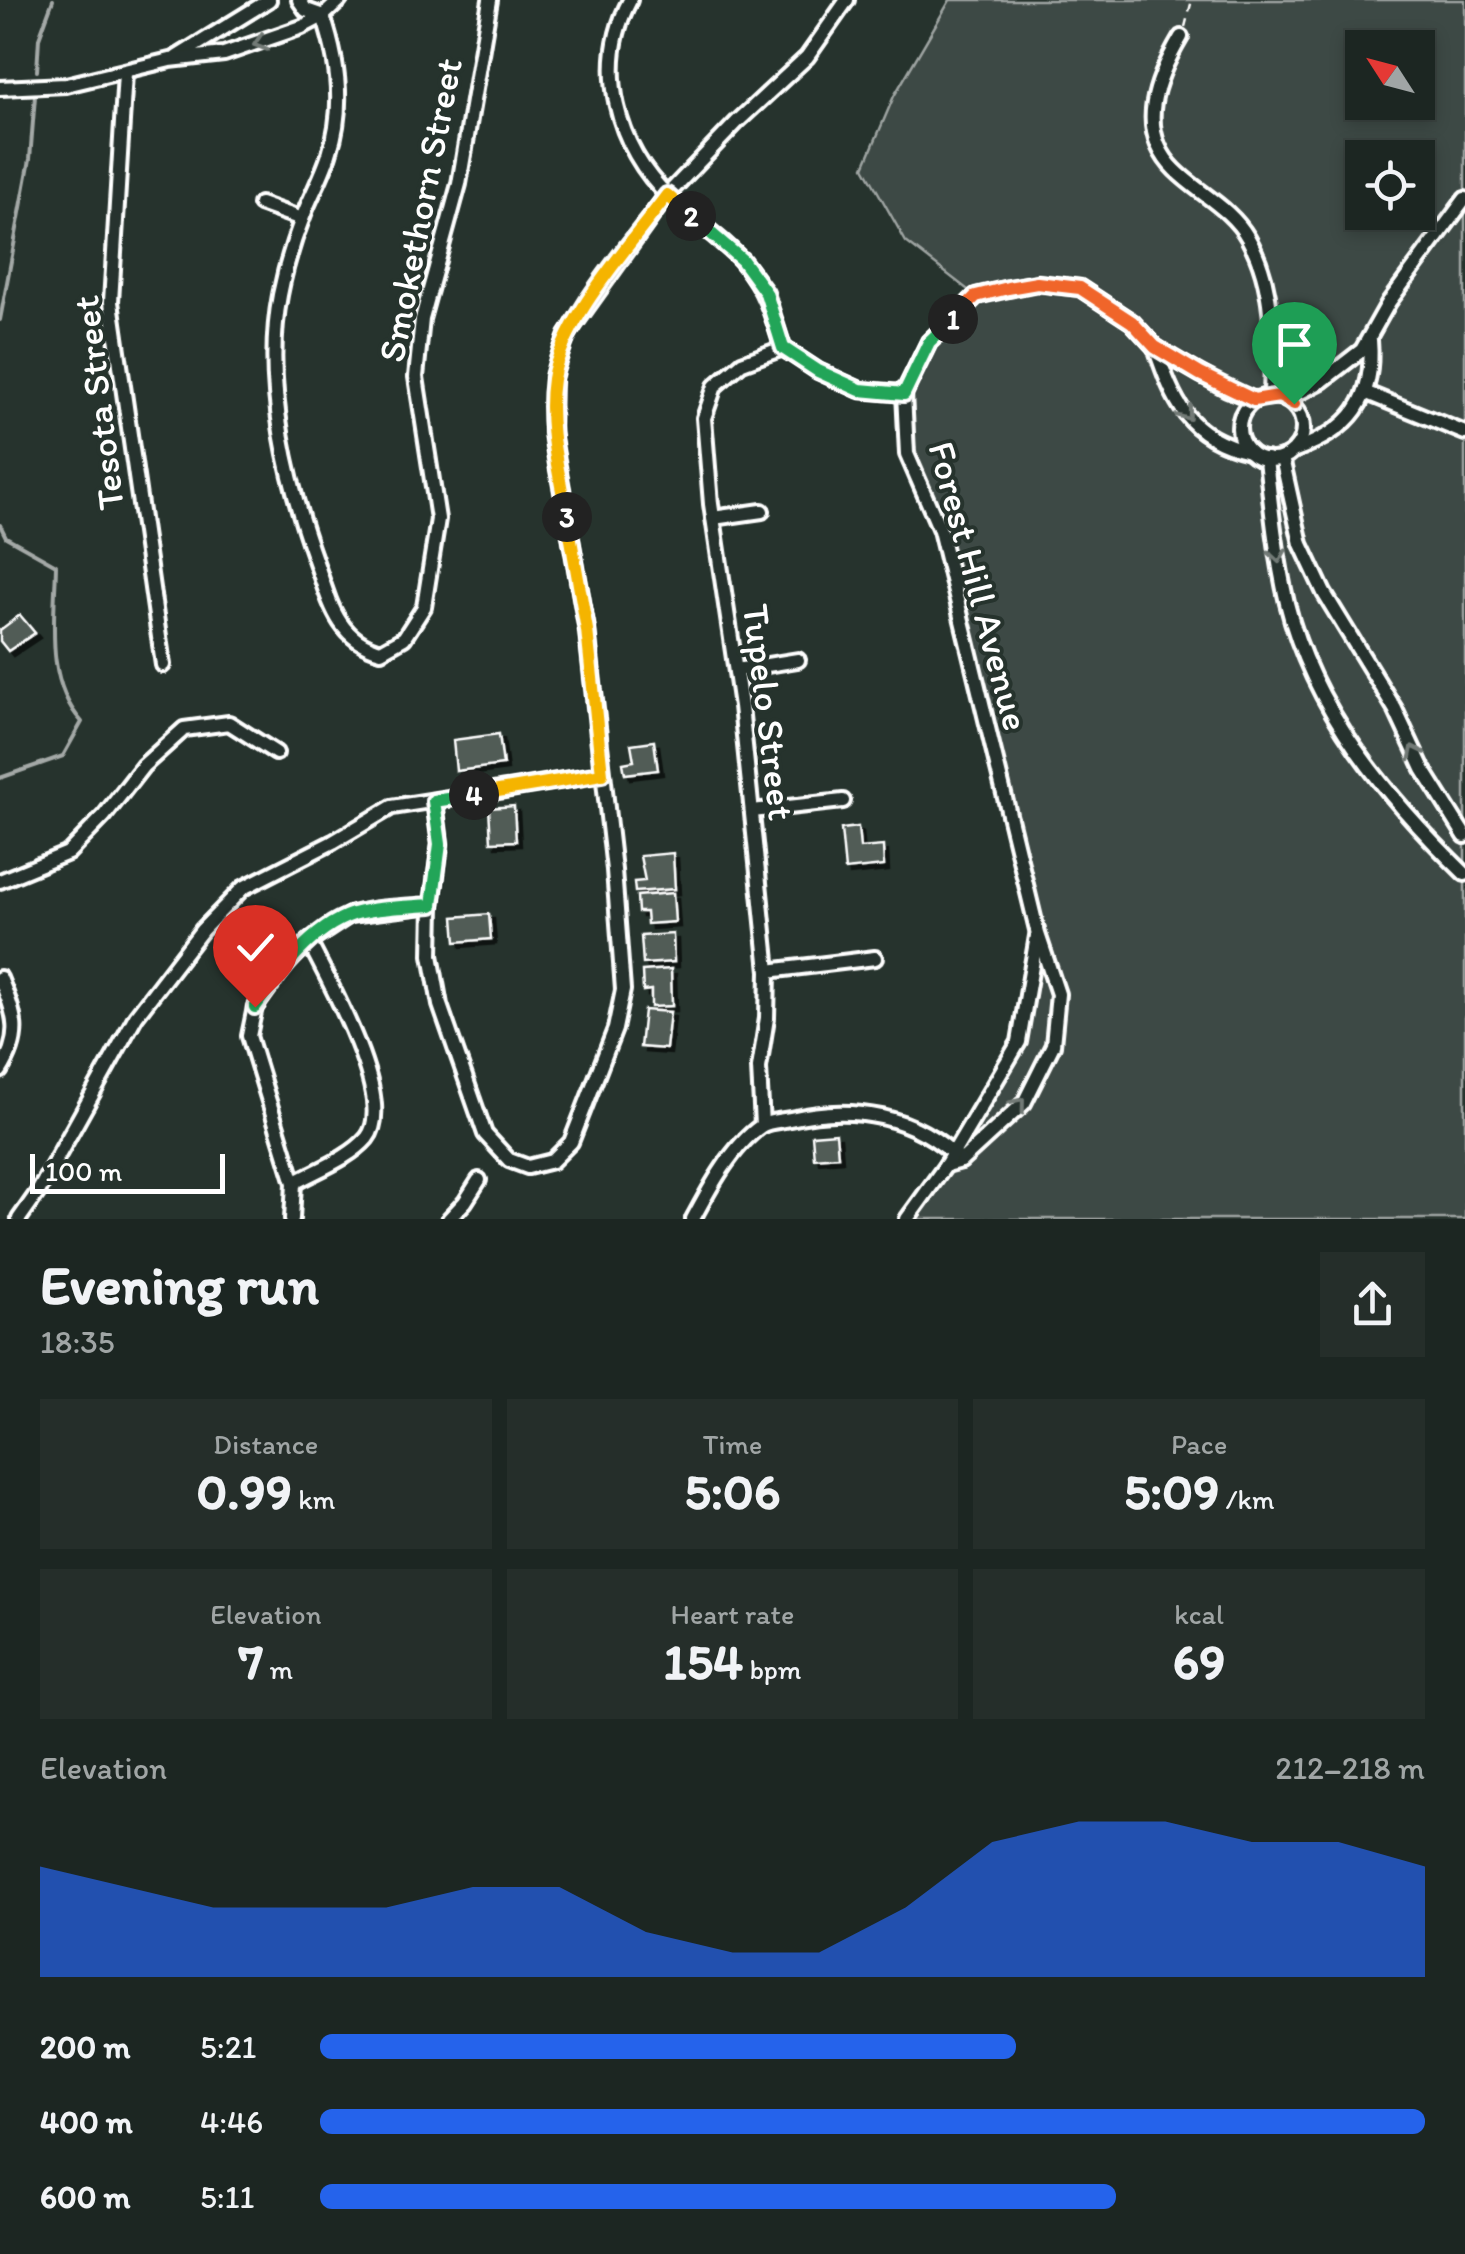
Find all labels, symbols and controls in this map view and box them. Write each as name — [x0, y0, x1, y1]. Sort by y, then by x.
north arrow — [1345, 30, 1435, 120]
map controls — [1345, 30, 1435, 230]
one-way arrow — [252, 31, 269, 52]
street label: Smokethorn Street — [368, 54, 472, 366]
button: locate — [1345, 140, 1435, 230]
pin: 2 — [666, 191, 716, 241]
text: 2 — [684, 199, 698, 233]
street label: Tesota Street — [62, 293, 134, 513]
pin: 1 — [928, 294, 978, 344]
text: 1 — [947, 302, 960, 336]
pin — [1252, 302, 1337, 405]
icon: arrive — [1267, 317, 1322, 372]
one-way arrow — [1175, 403, 1192, 421]
street label: Forest Hill Avenue — [918, 437, 1040, 735]
pin: 3 — [542, 492, 592, 542]
text: 3 — [559, 500, 575, 534]
one-way arrow — [1267, 548, 1288, 564]
street label: Tupelo Street — [733, 601, 805, 823]
one-way arrow — [1408, 744, 1428, 762]
pin: 4 — [449, 770, 499, 820]
text: 4 — [466, 778, 482, 812]
pin — [213, 905, 298, 1008]
icon: check — [228, 920, 283, 975]
one-way arrow — [1007, 1098, 1025, 1116]
scale bar — [30, 1149, 225, 1194]
text: 100 m — [45, 1154, 122, 1188]
text: Evening run — [40, 1252, 319, 1318]
button: share — [1320, 1252, 1425, 1357]
text: 18:35 — [40, 1323, 114, 1361]
text: Distance — [213, 1427, 318, 1461]
text: Time — [703, 1427, 762, 1461]
text: Pace — [1171, 1427, 1227, 1461]
text: 0.99 — [196, 1461, 292, 1522]
text: 5:06 — [685, 1461, 780, 1522]
text: 5:09 — [1124, 1461, 1219, 1522]
text: km — [292, 1482, 335, 1516]
text: /km — [1219, 1482, 1274, 1516]
text: Elevation — [210, 1597, 321, 1631]
text: Heart rate — [671, 1597, 794, 1631]
text: kcal — [1174, 1597, 1224, 1631]
text: 7 — [238, 1631, 263, 1692]
text: 154 — [664, 1631, 743, 1692]
text: 69 — [1173, 1631, 1225, 1692]
text: m — [263, 1652, 293, 1686]
text: bpm — [743, 1652, 801, 1686]
text: Elevation — [40, 1749, 167, 1787]
text: 212–218 m — [1275, 1749, 1425, 1787]
text: 200 m — [40, 2028, 130, 2066]
text: 5:21 — [200, 2028, 256, 2066]
text: 400 m — [40, 2103, 133, 2141]
text: 4:46 — [200, 2103, 263, 2141]
text: 600 m — [40, 2178, 130, 2216]
text: 5:11 — [200, 2178, 254, 2216]

